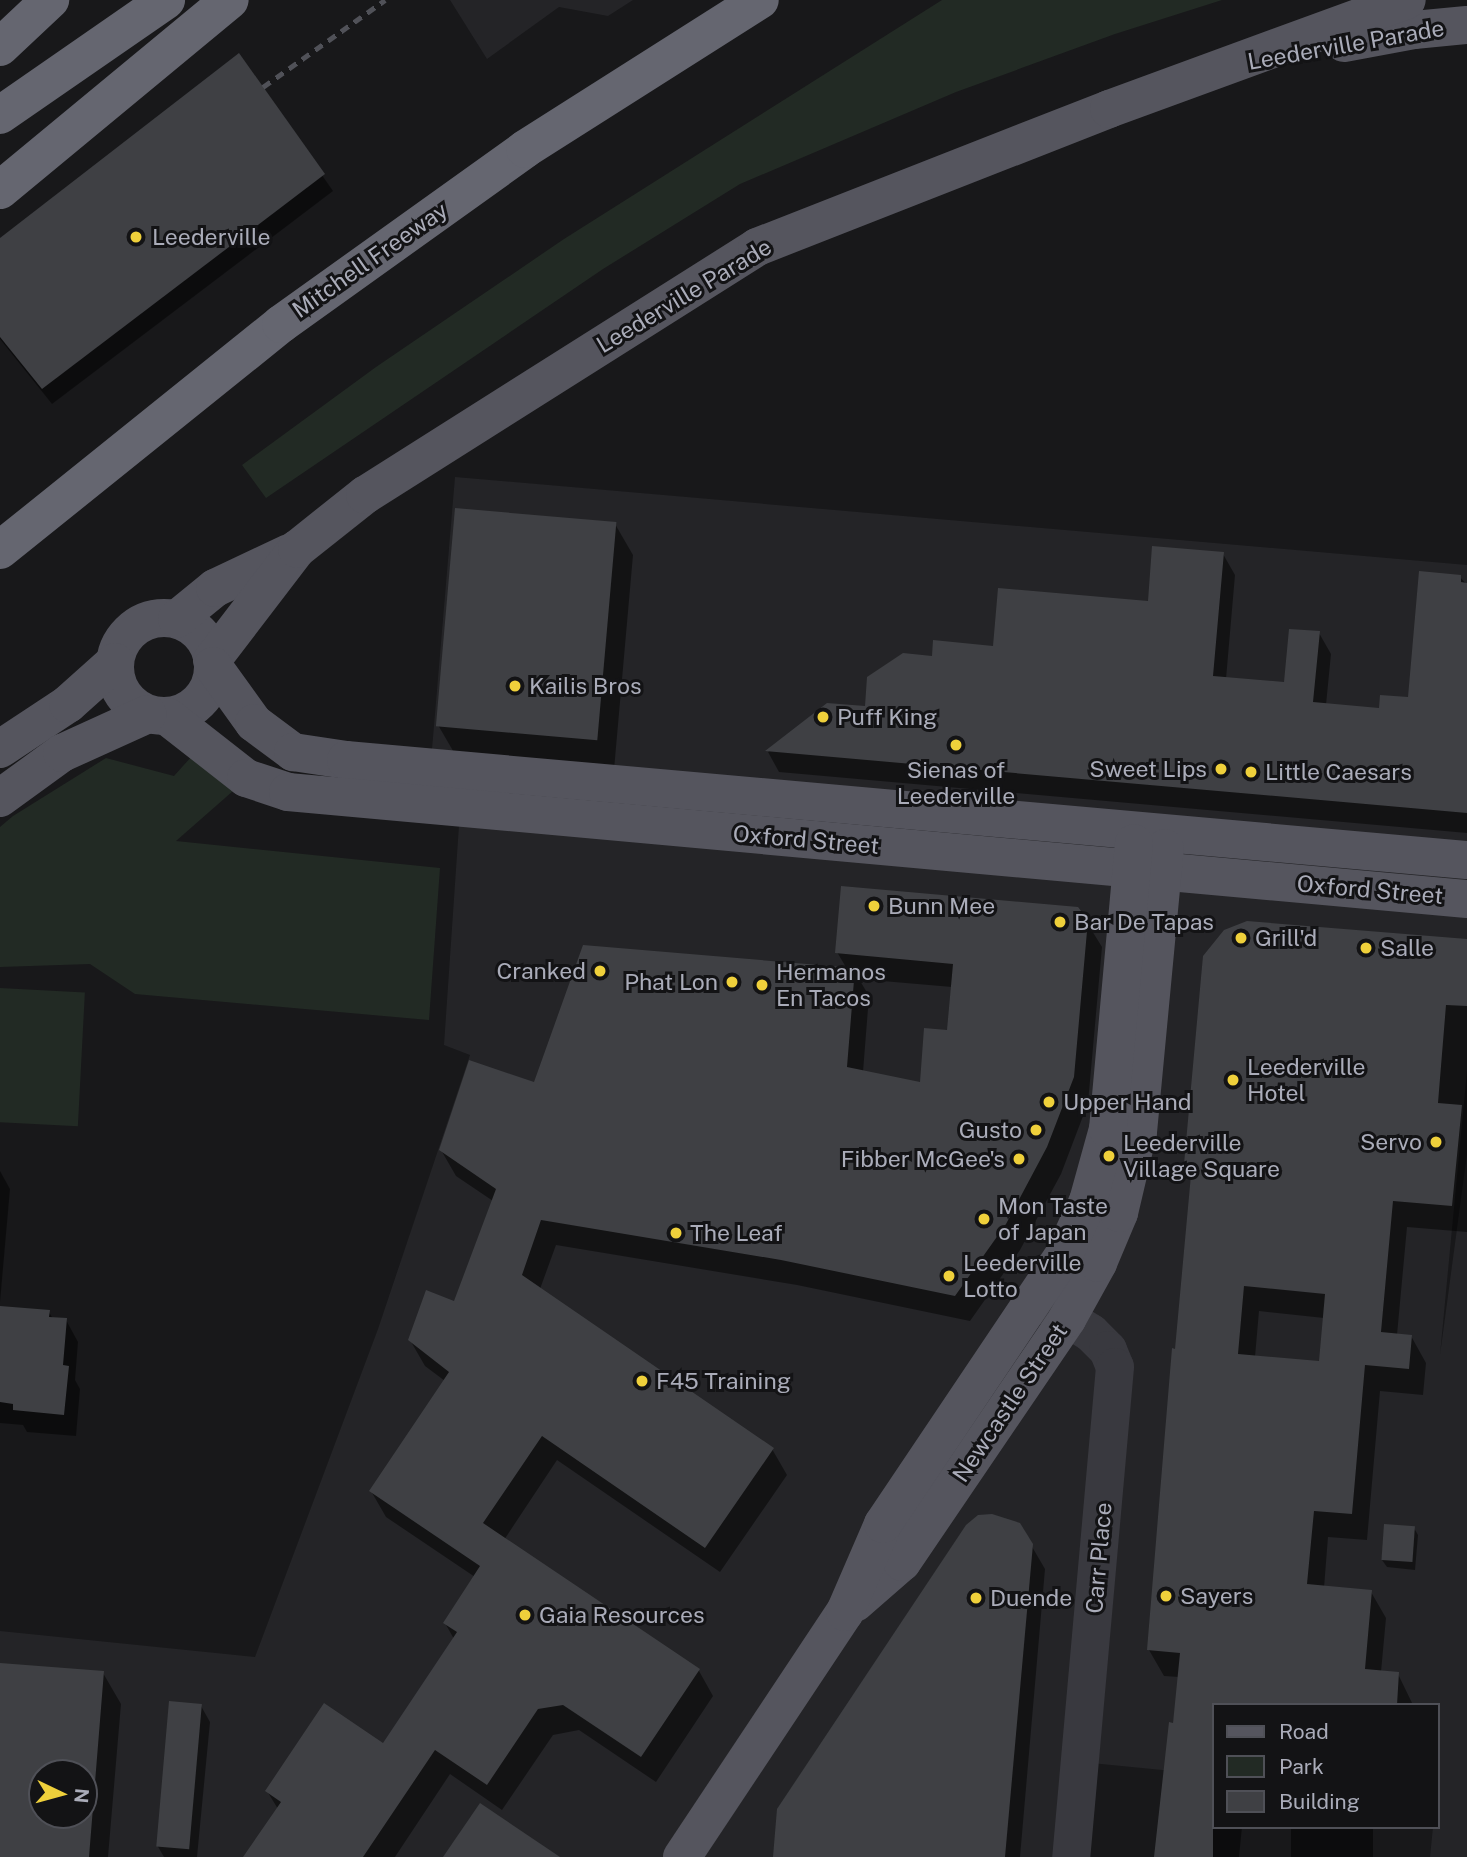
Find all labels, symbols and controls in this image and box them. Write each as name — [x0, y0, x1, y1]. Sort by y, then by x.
street label: Leederville Parade — [1246, 14, 1446, 76]
street label: Mitchell Freeway — [287, 196, 453, 324]
place label: Leederville — [152, 223, 270, 251]
marker: Leederville — [126, 227, 146, 247]
street label: Leederville Parade — [592, 233, 776, 359]
place label: Kailis Bros — [529, 672, 642, 700]
marker: Kailis Bros — [507, 678, 523, 694]
place label: Puff King — [837, 703, 937, 731]
marker: Puff King — [815, 709, 831, 725]
marker: Sienas of Leederville — [948, 737, 964, 753]
place label: Sweet Lips — [1089, 755, 1207, 783]
place label: Sienas of Leederville — [897, 756, 1015, 810]
place label: Little Caesars — [1265, 758, 1412, 786]
marker: Sweet Lips — [1213, 761, 1229, 777]
marker: Little Caesars — [1243, 764, 1259, 780]
street label: Oxford Street — [732, 820, 880, 860]
street label: Oxford Street — [1296, 870, 1444, 910]
place label: Bunn Mee — [888, 892, 995, 920]
marker: Bunn Mee — [866, 898, 882, 914]
place label: Bar De Tapas — [1074, 908, 1214, 936]
marker: Bar De Tapas — [1052, 914, 1068, 930]
place label: Grill'd — [1255, 924, 1317, 952]
marker: Grill'd — [1233, 930, 1249, 946]
place label: Salle — [1380, 934, 1434, 962]
marker: Salle — [1358, 940, 1374, 956]
place label: Cranked — [496, 957, 586, 985]
place label: Hermanos En Tacos — [776, 958, 886, 1012]
marker: Cranked — [592, 963, 608, 979]
place label: Phat Lon — [624, 968, 718, 996]
marker: Phat Lon — [724, 974, 740, 990]
marker: Hermanos En Tacos — [754, 977, 770, 993]
place label: Leederville Hotel — [1247, 1053, 1365, 1107]
marker: Leederville Hotel — [1225, 1072, 1241, 1088]
place label: Upper Hand — [1063, 1088, 1191, 1116]
marker: Upper Hand — [1041, 1094, 1057, 1110]
place label: Gusto — [959, 1116, 1022, 1144]
marker: Gusto — [1028, 1122, 1044, 1138]
place label: Servo — [1360, 1128, 1422, 1156]
place label: Leederville Village Square — [1123, 1129, 1280, 1183]
marker: Servo — [1428, 1134, 1444, 1150]
place label: Fibber McGee's — [841, 1145, 1005, 1173]
marker: Leederville Village Square — [1101, 1148, 1117, 1164]
marker: Fibber McGee's — [1011, 1151, 1027, 1167]
place label: Mon Taste of Japan — [998, 1192, 1108, 1246]
marker: Mon Taste of Japan — [976, 1211, 992, 1227]
place label: The Leaf — [690, 1219, 783, 1247]
marker: The Leaf — [668, 1225, 684, 1241]
place label: Leederville Lotto — [963, 1249, 1081, 1303]
marker: Leederville Lotto — [941, 1268, 957, 1284]
street label: Newcastle Street — [947, 1319, 1073, 1487]
place label: F45 Training — [656, 1367, 791, 1395]
marker: F45 Training — [634, 1373, 650, 1389]
street label: Carr Place — [1080, 1501, 1118, 1615]
place label: Sayers — [1180, 1582, 1253, 1610]
place label: Duende — [990, 1584, 1072, 1612]
marker: Sayers — [1158, 1588, 1174, 1604]
marker: Duende — [968, 1590, 984, 1606]
place label: Gaia Resources — [539, 1601, 705, 1629]
marker: Gaia Resources — [517, 1607, 533, 1623]
legend — [1212, 1703, 1439, 1829]
text: Road — [1279, 1719, 1329, 1744]
text: Park — [1279, 1754, 1324, 1779]
north arrow — [28, 1759, 98, 1829]
text: N — [70, 1787, 94, 1804]
text: Building — [1279, 1789, 1360, 1814]

